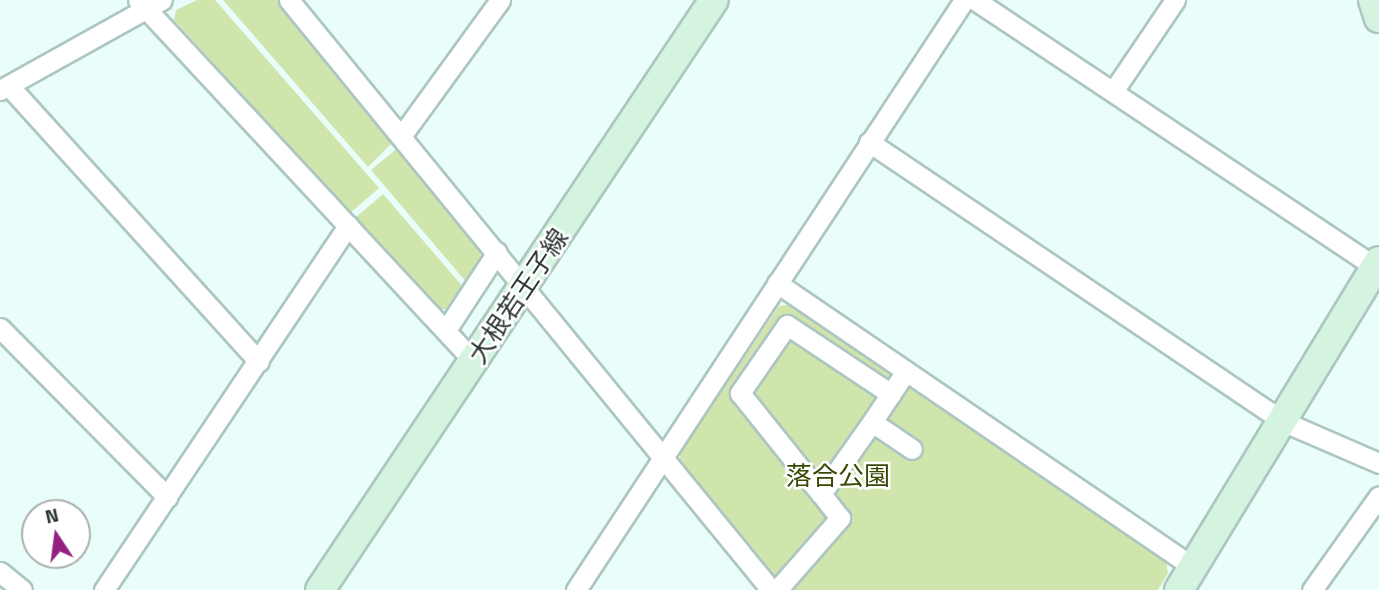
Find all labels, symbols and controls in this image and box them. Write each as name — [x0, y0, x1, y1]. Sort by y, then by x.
street label: 大根若王子線 — [461, 223, 575, 369]
park label: 落合公園 — [786, 460, 890, 492]
north arrow — [21, 499, 91, 569]
text: N — [42, 499, 61, 531]

